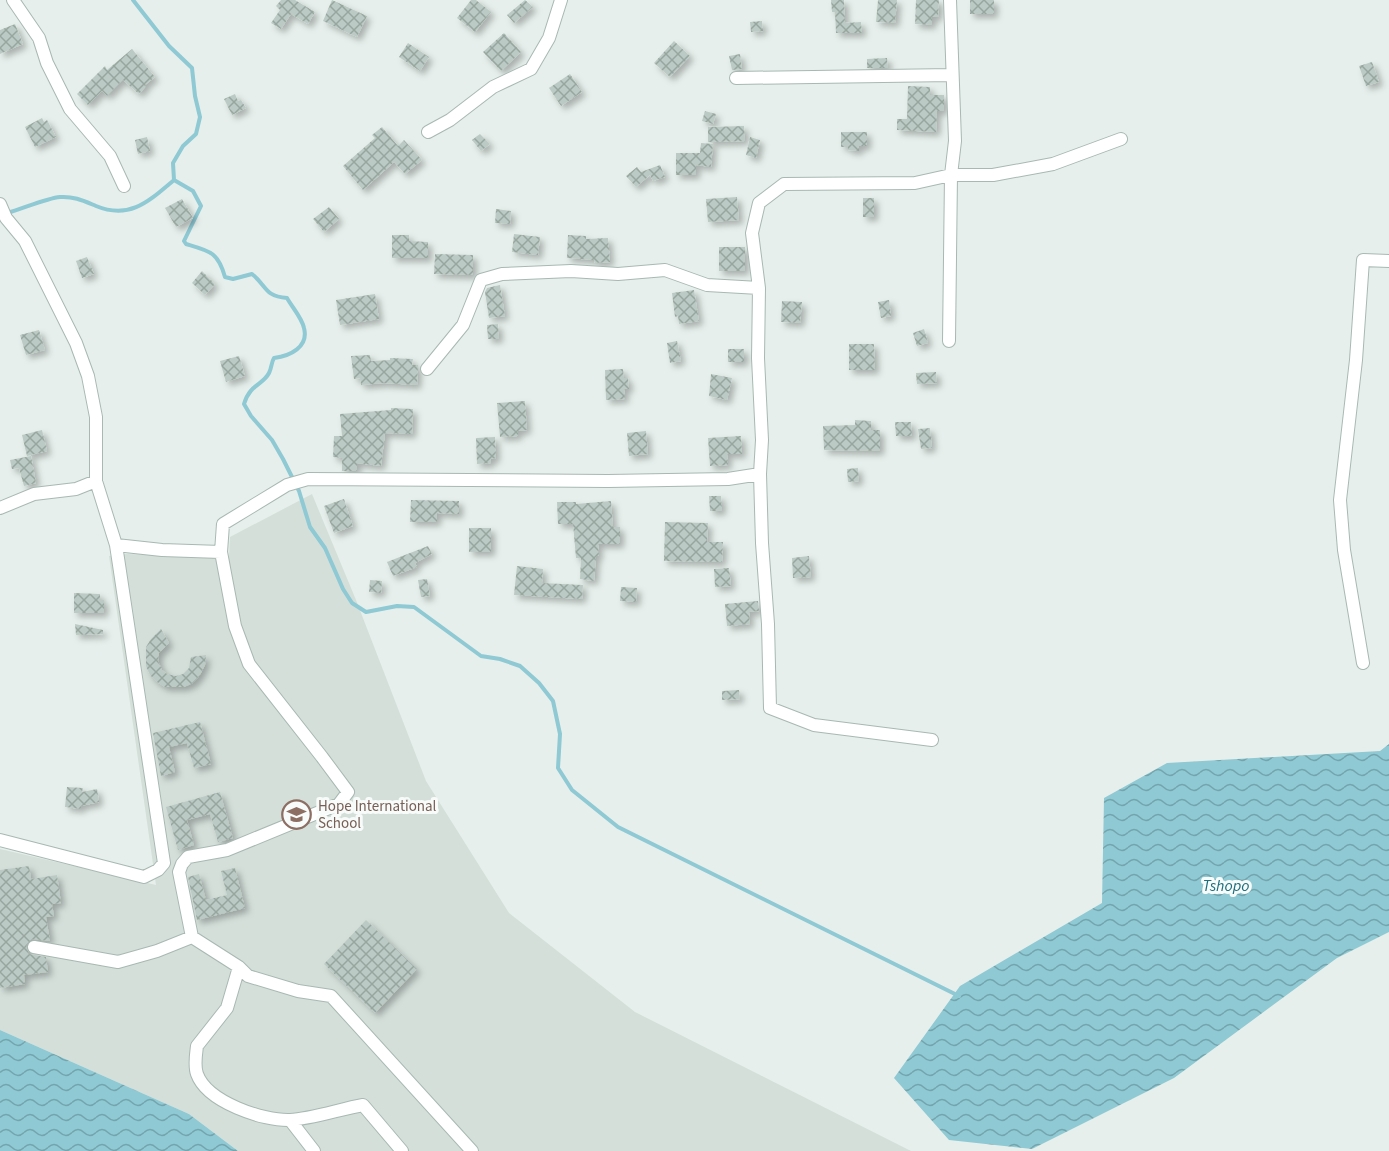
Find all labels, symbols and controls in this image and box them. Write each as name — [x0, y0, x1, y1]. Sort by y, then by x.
place label: Hope International School — [318, 796, 437, 834]
school or university icon: Hope International School — [281, 799, 313, 831]
water label: Tshopo — [1202, 875, 1250, 897]

